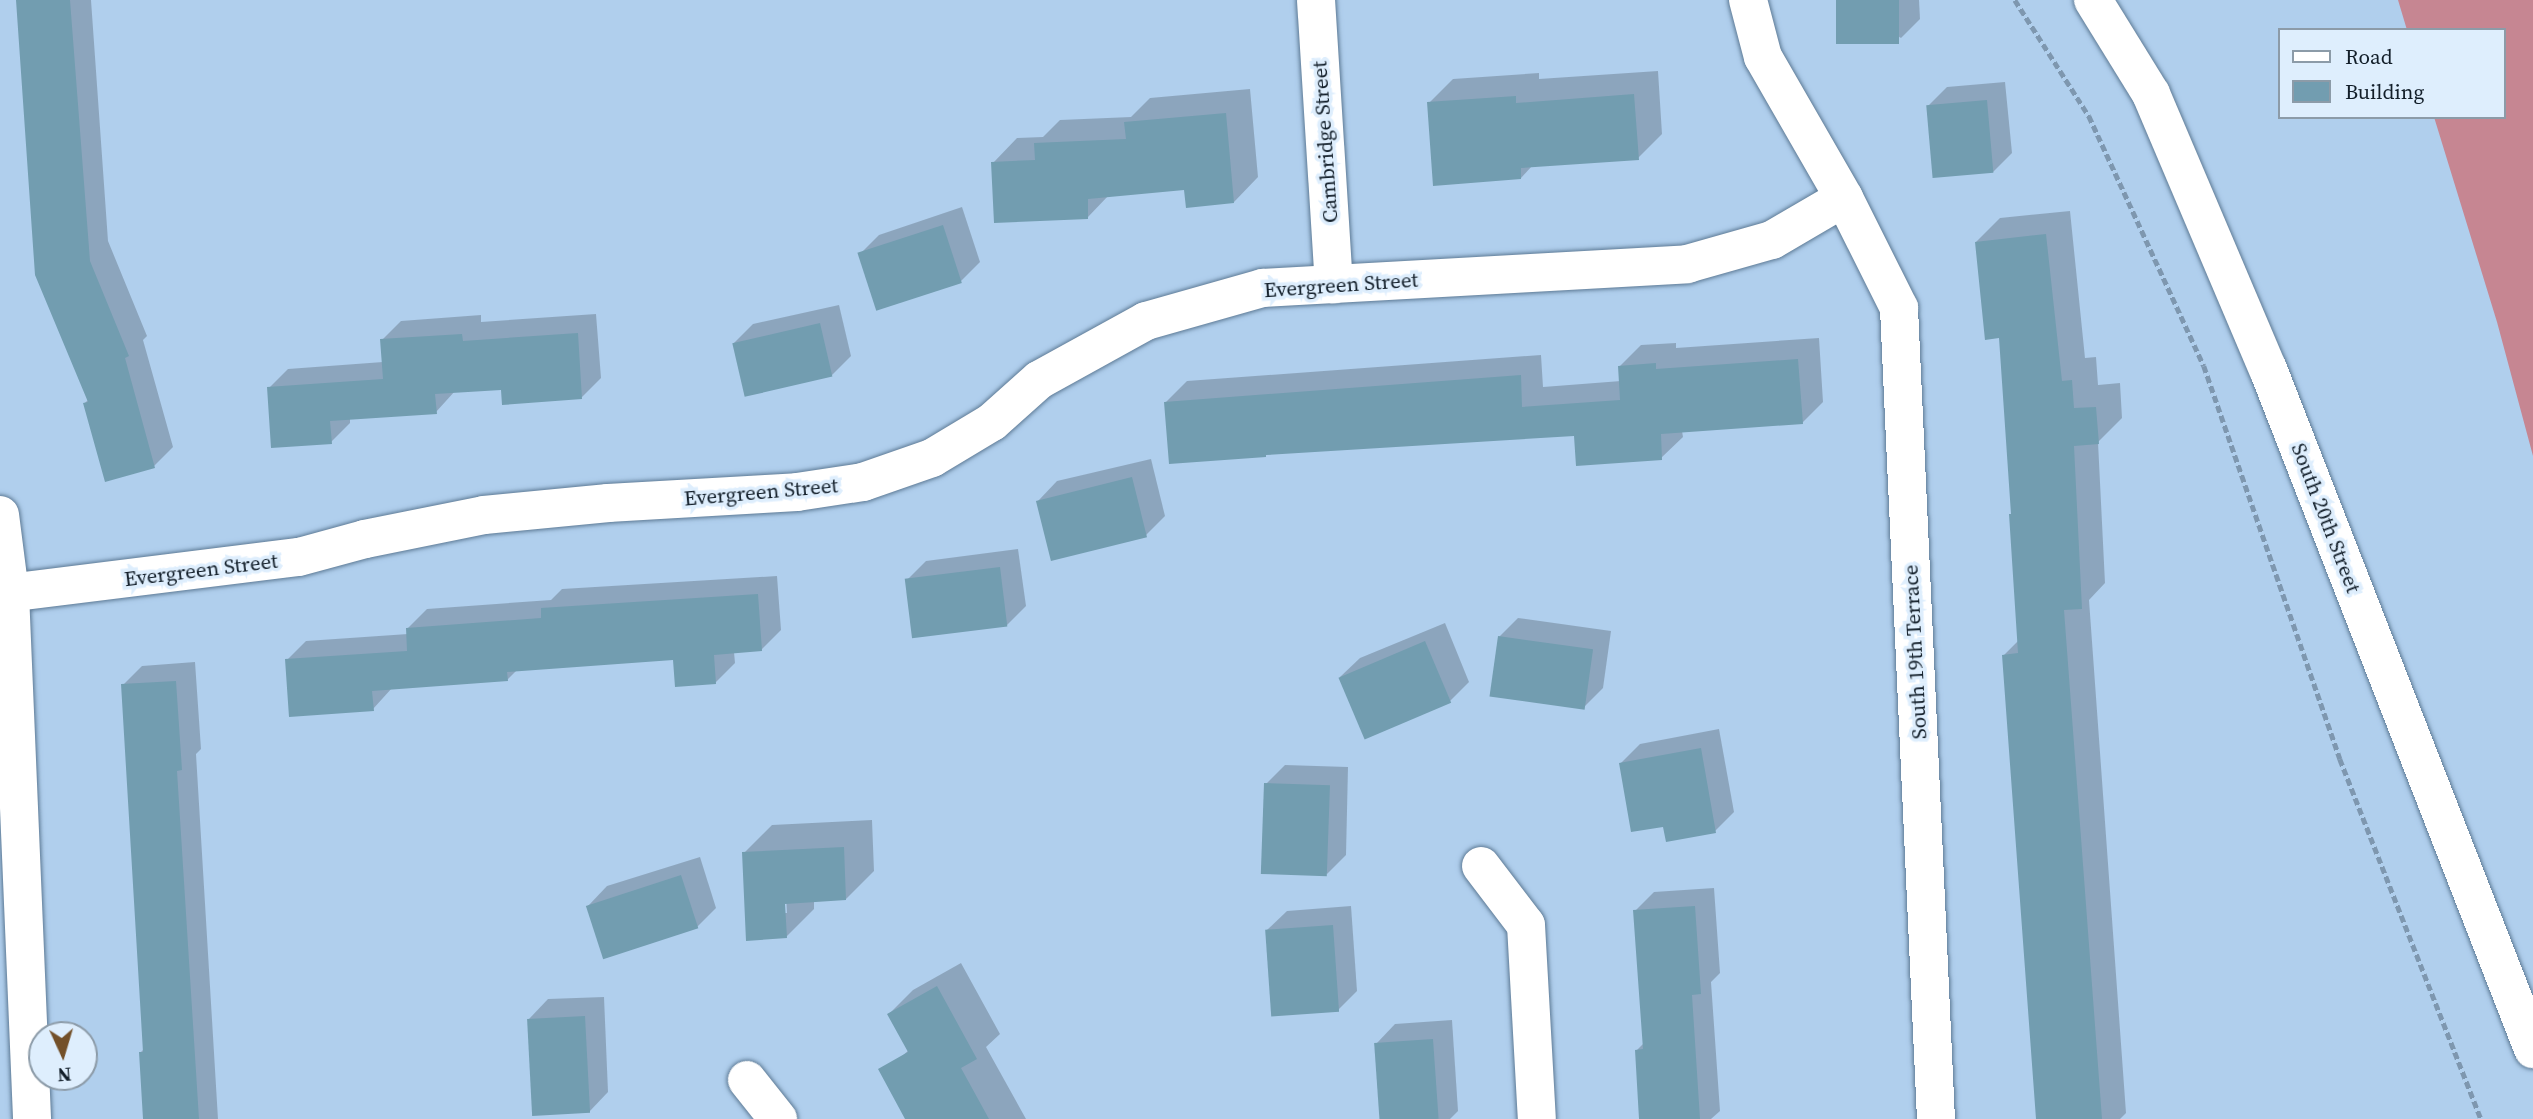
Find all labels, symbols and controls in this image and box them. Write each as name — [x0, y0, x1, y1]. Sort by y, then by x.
legend — [2278, 28, 2505, 119]
text: Road — [2345, 42, 2393, 71]
street label: Cambridge Street — [1307, 60, 1343, 224]
text: Building — [2345, 77, 2424, 106]
street label: Evergreen Street — [1263, 267, 1419, 303]
street label: South 20th Street — [2286, 440, 2366, 596]
street label: Evergreen Street — [683, 473, 839, 511]
street label: Evergreen Street — [123, 548, 279, 592]
street label: South 19th Terrace — [1898, 564, 1932, 740]
north arrow — [28, 1021, 98, 1091]
text: N — [57, 1062, 72, 1088]

